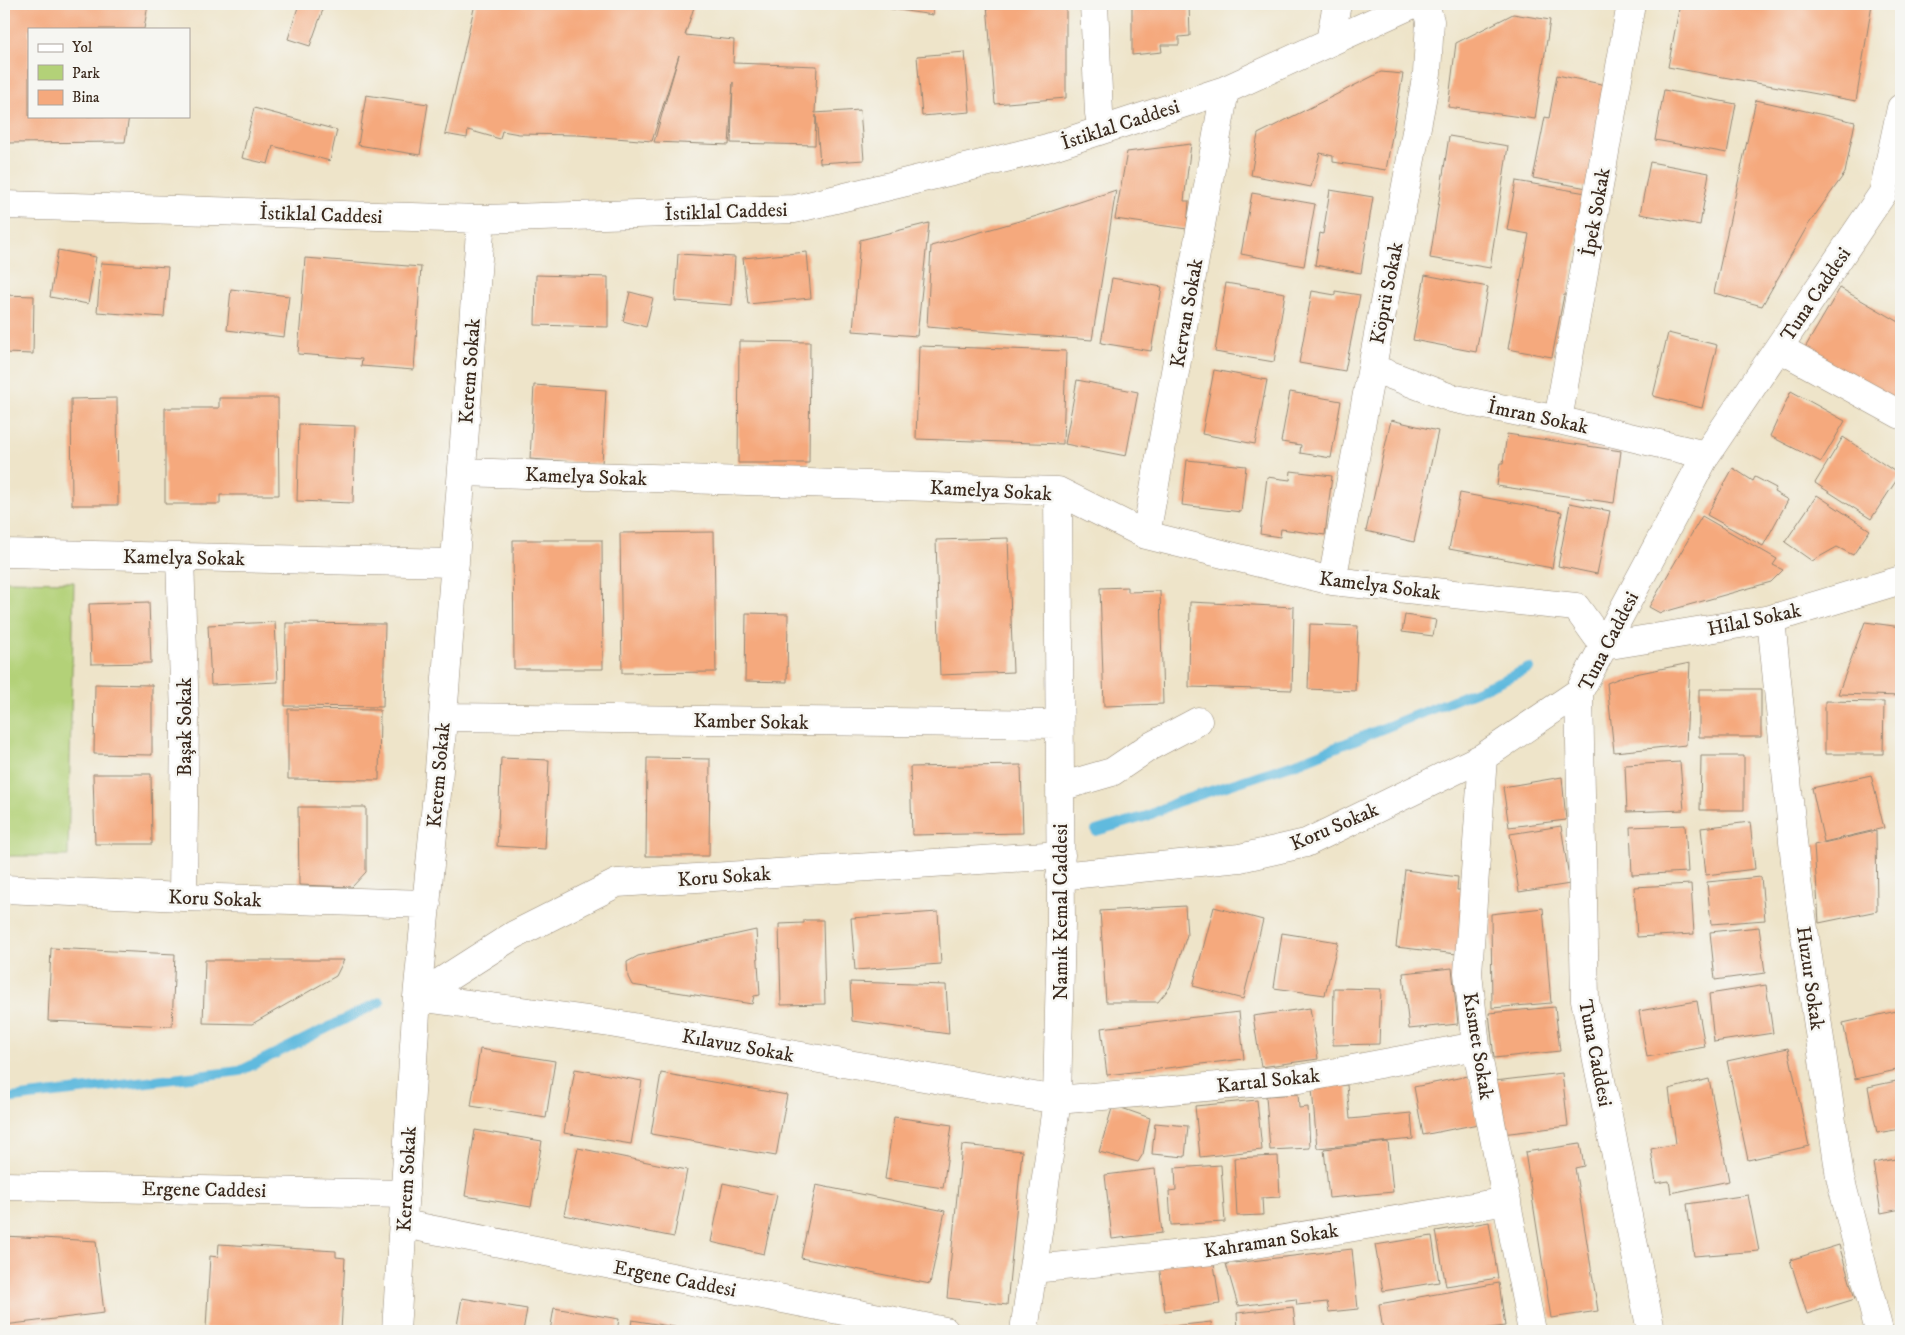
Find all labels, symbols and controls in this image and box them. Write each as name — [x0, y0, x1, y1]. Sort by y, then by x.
legend — [28, 28, 190, 118]
text: Yol — [72, 38, 93, 57]
text: Park — [72, 64, 101, 83]
text: Bina — [72, 88, 100, 107]
street label: İstiklal Caddesi — [1058, 95, 1183, 156]
street label: İpek Sokak — [1576, 166, 1617, 258]
street label: İstiklal Caddesi — [664, 198, 788, 227]
street label: İstiklal Caddesi — [259, 201, 383, 230]
street label: Köprü Sokak — [1365, 240, 1410, 346]
street label: Tuna Caddesi — [1776, 243, 1857, 347]
street label: Kervan Sokak — [1166, 257, 1209, 370]
street label: Kerem Sokak — [454, 317, 487, 425]
street label: İmran Sokak — [1485, 395, 1590, 440]
street label: Kamelya Sokak — [524, 463, 648, 492]
street label: Kamelya Sokak — [929, 476, 1053, 507]
street label: Kamelya Sokak — [123, 545, 245, 572]
street label: Kamelya Sokak — [1318, 567, 1442, 606]
street label: Tuna Caddesi — [1574, 588, 1645, 696]
street label: Hilal Sokak — [1705, 598, 1804, 643]
street label: Başak Sokak — [173, 677, 198, 777]
street label: Kamber Sokak — [693, 709, 809, 736]
street label: Kerem Sokak — [422, 721, 457, 829]
street label: Koru Sokak — [1287, 798, 1383, 857]
street label: Namık Kemal Caddesi — [1049, 824, 1074, 1000]
street label: Koru Sokak — [677, 862, 772, 893]
street label: Koru Sokak — [168, 885, 262, 914]
street label: Huzur Sokak — [1790, 925, 1829, 1032]
street label: Kısmet Sokak — [1457, 991, 1498, 1102]
street label: Tuna Caddesi — [1572, 998, 1617, 1109]
street label: Kılavuz Sokak — [680, 1024, 796, 1069]
street label: Kartal Sokak — [1215, 1064, 1321, 1099]
street label: Kerem Sokak — [392, 1126, 423, 1232]
street label: Ergene Caddesi — [142, 1177, 266, 1204]
street label: Kahraman Sokak — [1202, 1219, 1340, 1264]
street label: Ergene Caddesi — [611, 1255, 738, 1304]

